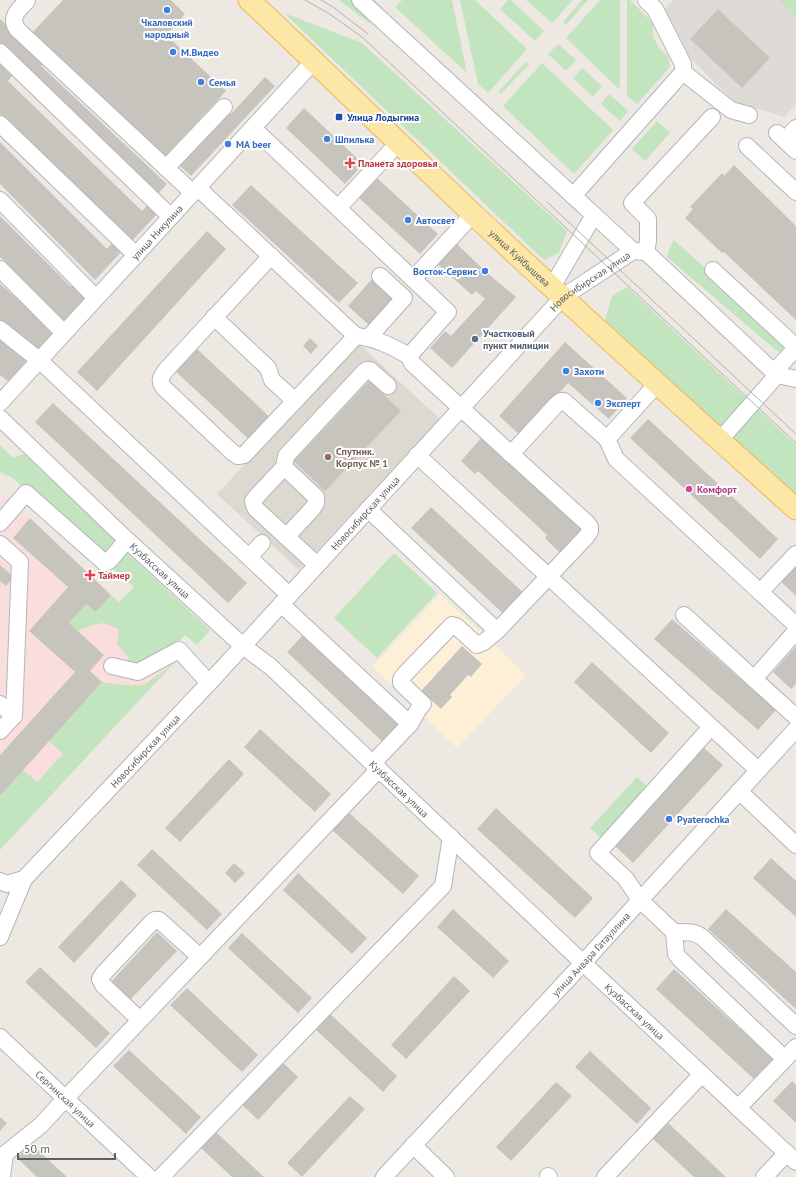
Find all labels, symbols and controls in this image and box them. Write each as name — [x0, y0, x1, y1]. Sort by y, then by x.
marker: Чкаловский народный — [162, 5, 172, 15]
place label: Чкаловский народный — [141, 16, 193, 41]
place label: М.Видео — [181, 46, 220, 59]
marker: М.Видео — [168, 47, 178, 57]
place label: Семья — [209, 76, 236, 89]
marker: Семья — [196, 77, 206, 87]
place label: Улица Лодыгина — [346, 111, 419, 124]
marker: Улица Лодыгина — [334, 112, 344, 122]
place label: Шпилька — [335, 133, 374, 146]
marker: Шпилька — [322, 134, 332, 144]
place label: MA beer — [236, 138, 272, 151]
marker: MA beer — [223, 139, 233, 149]
place label: Планета здоровья — [358, 157, 438, 170]
marker: Планета здоровья — [345, 158, 355, 168]
street label: улица Никулина — [129, 202, 186, 263]
place label: Автосвет — [416, 214, 456, 227]
marker: Автосвет — [403, 215, 413, 225]
street label: улица Куйбышева — [486, 227, 553, 290]
street label: Новосибирская улица — [547, 249, 633, 314]
place label: Восток-Сервис — [413, 265, 478, 278]
marker: Восток-Сервис — [480, 266, 490, 276]
place label: Участковый пункт милиции — [482, 327, 549, 352]
marker: Участковый пункт милиции — [470, 334, 480, 344]
place label: Захоти — [574, 365, 604, 378]
marker: Захоти — [561, 366, 571, 376]
place label: Эксперт — [606, 397, 642, 410]
marker: Эксперт — [593, 398, 603, 408]
place label: Спутник. Корпус № 1 — [336, 445, 388, 470]
marker: Спутник. Корпус № 1 — [323, 452, 333, 462]
street label: Новосибирская улица — [328, 474, 403, 553]
place label: Комфорт — [697, 483, 738, 496]
marker: Комфорт — [684, 484, 694, 494]
street label: Кузбасская улица — [127, 540, 193, 601]
place label: Таймер — [98, 569, 131, 582]
marker: Таймер — [85, 570, 95, 580]
street label: Новосибирская улица — [108, 712, 183, 791]
street label: Кузбасская улица — [366, 758, 431, 820]
place label: Pyaterochka — [677, 813, 730, 826]
marker: Pyaterochka — [664, 814, 674, 824]
street label: улица Анвара Гатауллина — [549, 910, 633, 999]
street label: Кузбасская улица — [602, 981, 667, 1043]
street label: Сергинская улица — [33, 1068, 98, 1130]
scale bar — [18, 1135, 115, 1161]
text: 50 m — [24, 1141, 50, 1156]

